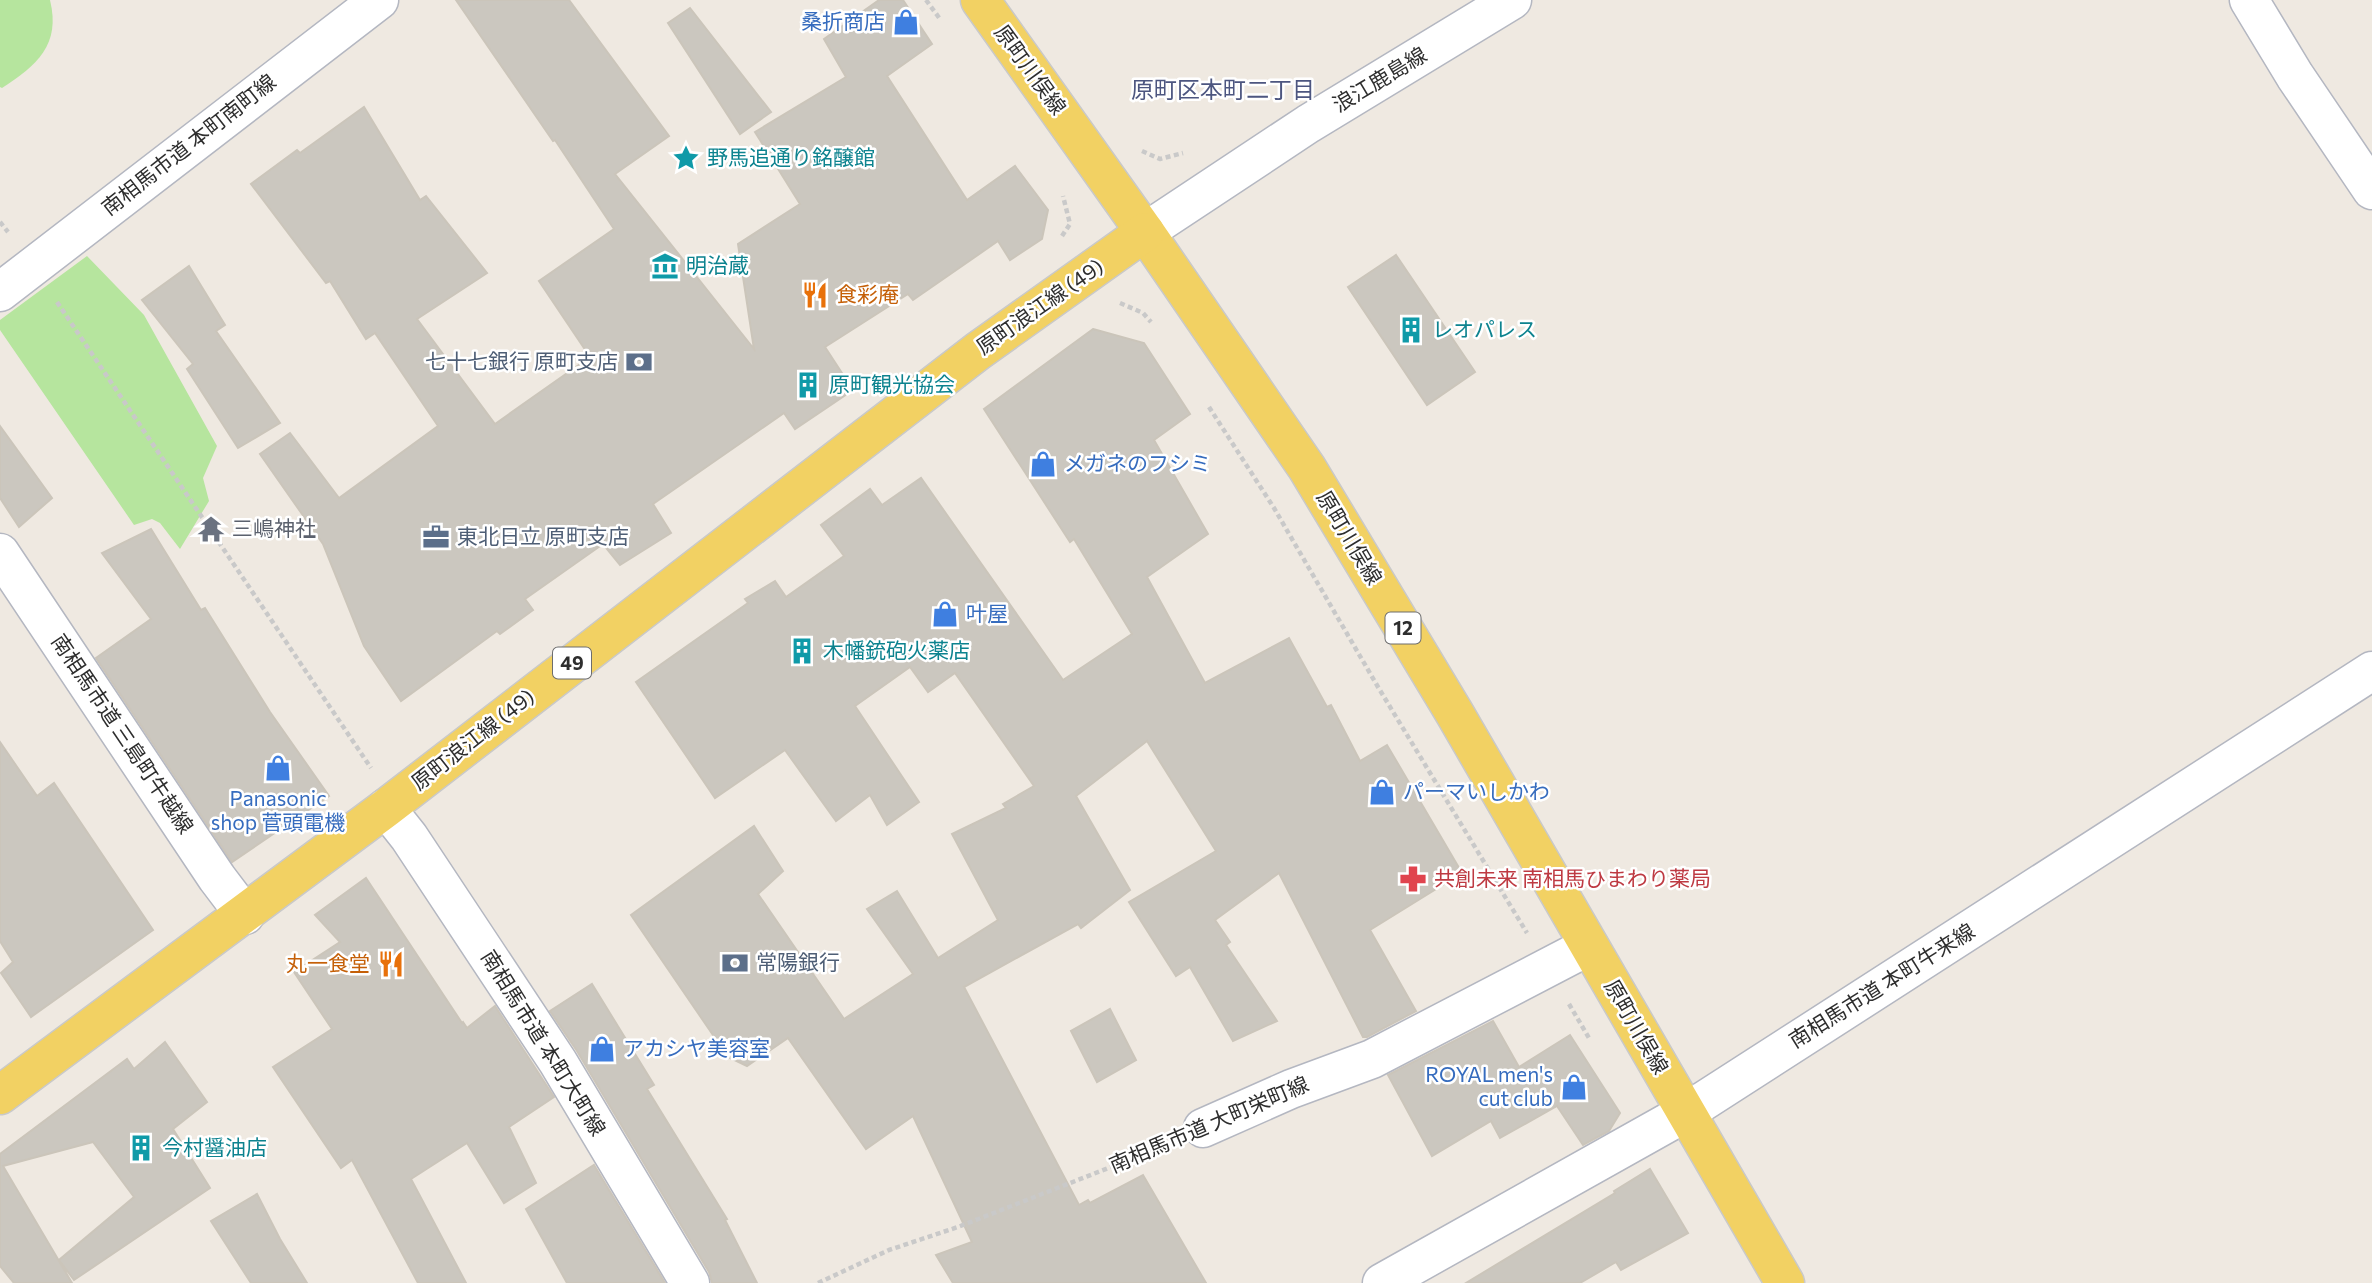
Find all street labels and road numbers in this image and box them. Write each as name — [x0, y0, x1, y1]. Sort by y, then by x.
street label: 原町川俣線 — [990, 19, 1072, 119]
street label: 浪江鹿島線 — [1328, 41, 1431, 116]
street label: 南相馬市道 本町南町線 — [96, 68, 280, 220]
street label: 原町浪江線 (49) — [971, 253, 1107, 359]
street label: 原町川俣線 — [1313, 486, 1388, 589]
road number: 12 — [1386, 612, 1420, 643]
street label: 南相馬市道 三島町牛越線 — [47, 629, 199, 838]
road number: 49 — [553, 648, 591, 678]
street label: 原町浪江線 (49) — [406, 683, 538, 795]
street label: 南相馬市道 本町牛来線 — [1784, 917, 1979, 1052]
street label: 南相馬市道 本町大町線 — [477, 945, 612, 1140]
street label: 原町川俣線 — [1600, 975, 1674, 1078]
street label: 南相馬市道 大町栄町線 — [1105, 1070, 1312, 1177]

